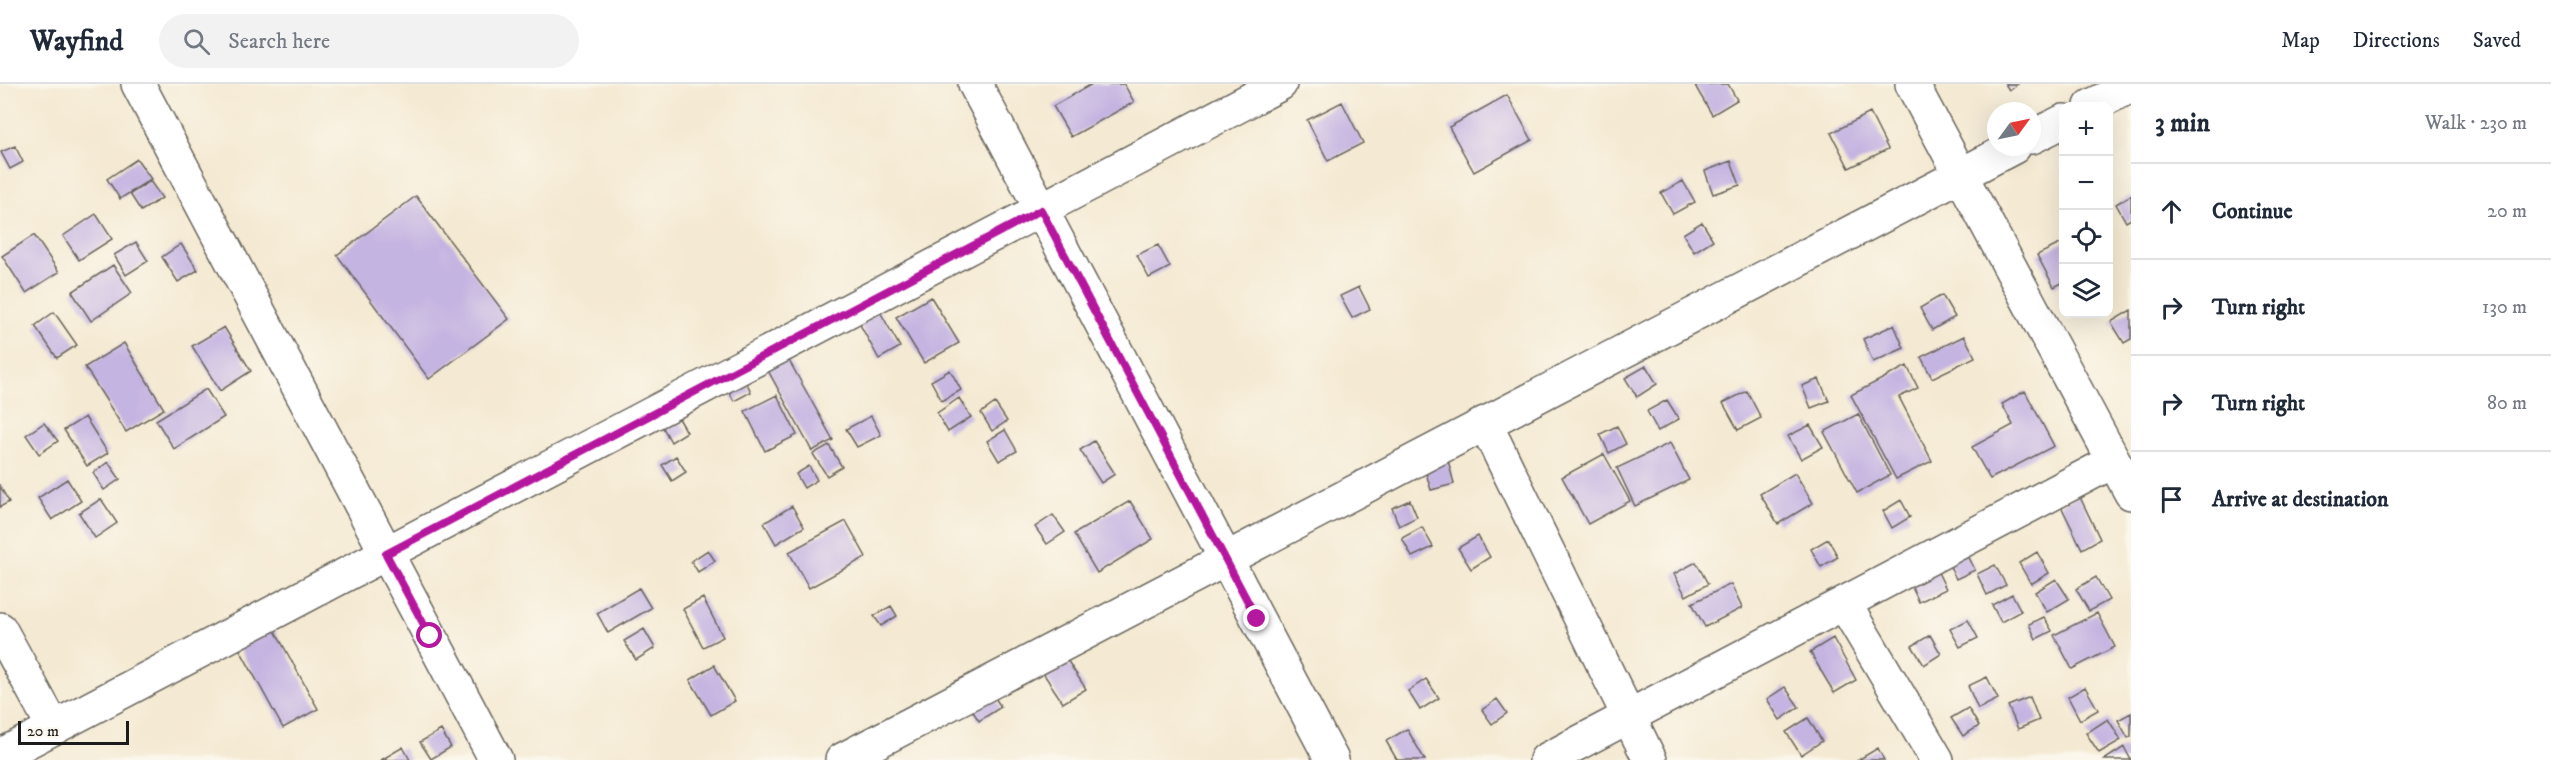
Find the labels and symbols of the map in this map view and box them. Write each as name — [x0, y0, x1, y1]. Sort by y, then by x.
north arrow — [1987, 102, 2041, 156]
route end — [1243, 605, 1269, 631]
route start — [416, 622, 442, 648]
scale bar — [18, 718, 129, 746]

